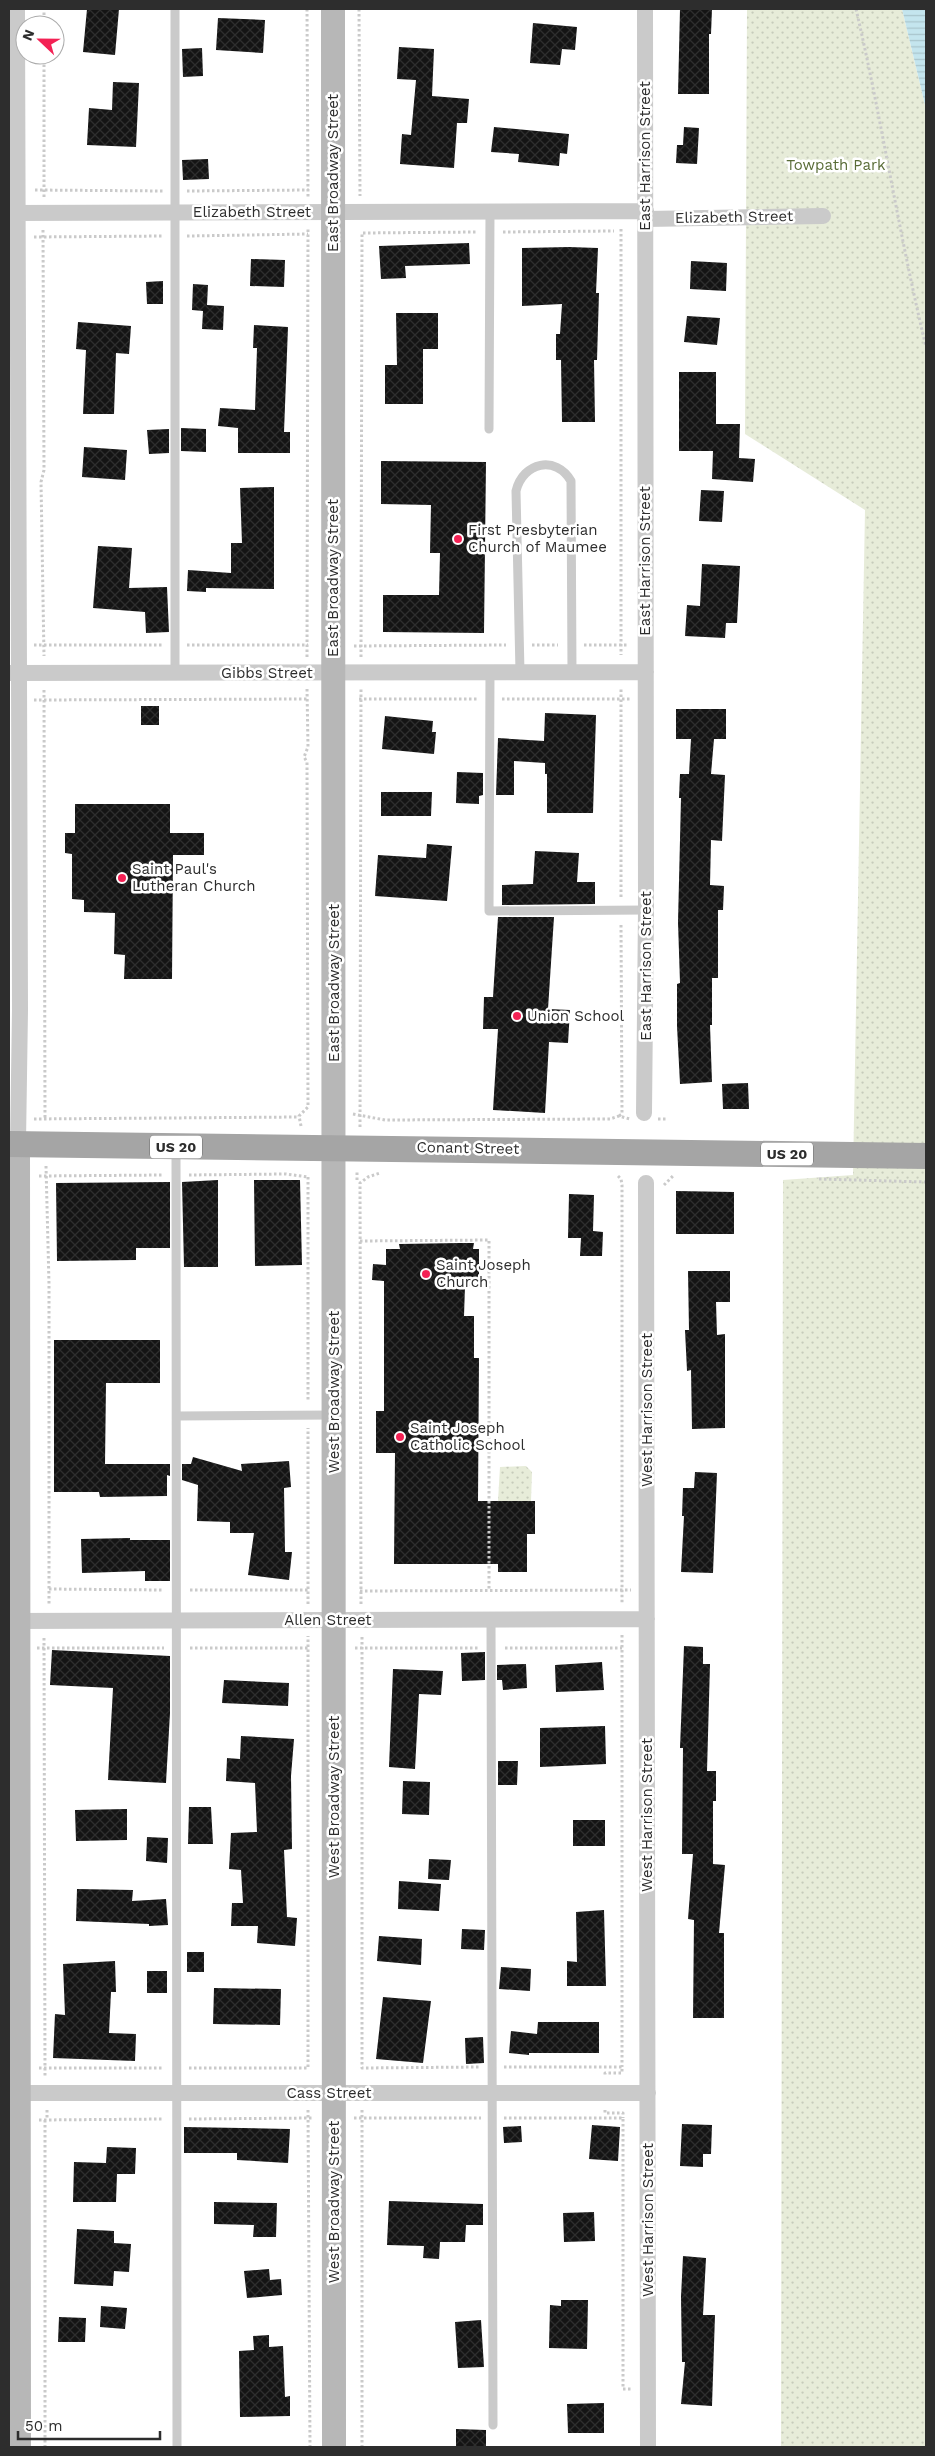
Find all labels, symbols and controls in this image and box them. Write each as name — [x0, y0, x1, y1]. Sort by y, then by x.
north arrow — [15, 15, 65, 65]
text: N — [19, 27, 37, 43]
street label: East Harrison Street — [636, 81, 654, 231]
street label: East Broadway Street — [324, 93, 342, 252]
park label: Towpath Park — [786, 156, 886, 174]
street label: Elizabeth Street — [193, 203, 312, 221]
street label: Elizabeth Street — [675, 207, 794, 227]
street label: East Harrison Street — [636, 486, 654, 636]
street label: East Broadway Street — [324, 498, 342, 657]
place label: First Presbyterian Church of Maumee — [468, 521, 607, 556]
marker: First Presbyterian Church of Maumee — [452, 533, 464, 545]
street label: Gibbs Street — [221, 664, 314, 682]
place label: Saint Paul's Lutheran Church — [132, 860, 255, 895]
marker: Saint Paul's Lutheran Church — [116, 872, 128, 884]
street label: East Harrison Street — [637, 891, 655, 1041]
street label: East Broadway Street — [325, 903, 343, 1062]
place label: Union School — [527, 1007, 625, 1025]
marker: Union School — [511, 1010, 523, 1022]
road number: US 20 — [150, 1136, 202, 1158]
street label: Conant Street — [416, 1138, 520, 1158]
road number: US 20 — [761, 1142, 813, 1166]
place label: Saint Joseph Church — [436, 1256, 531, 1291]
marker: Saint Joseph Church — [420, 1268, 432, 1280]
street label: West Broadway Street — [325, 1310, 343, 1473]
street label: West Harrison Street — [638, 1332, 656, 1487]
place label: Saint Joseph Catholic School — [410, 1419, 525, 1454]
marker: Saint Joseph Catholic School — [394, 1431, 406, 1443]
street label: Allen Street — [284, 1611, 372, 1629]
street label: West Broadway Street — [325, 1715, 343, 1878]
street label: West Harrison Street — [638, 1737, 656, 1892]
street label: Cass Street — [287, 2084, 372, 2102]
street label: West Broadway Street — [325, 2120, 343, 2283]
street label: West Harrison Street — [639, 2142, 657, 2297]
scale bar — [18, 2408, 160, 2440]
text: 50 m — [25, 2417, 62, 2435]

